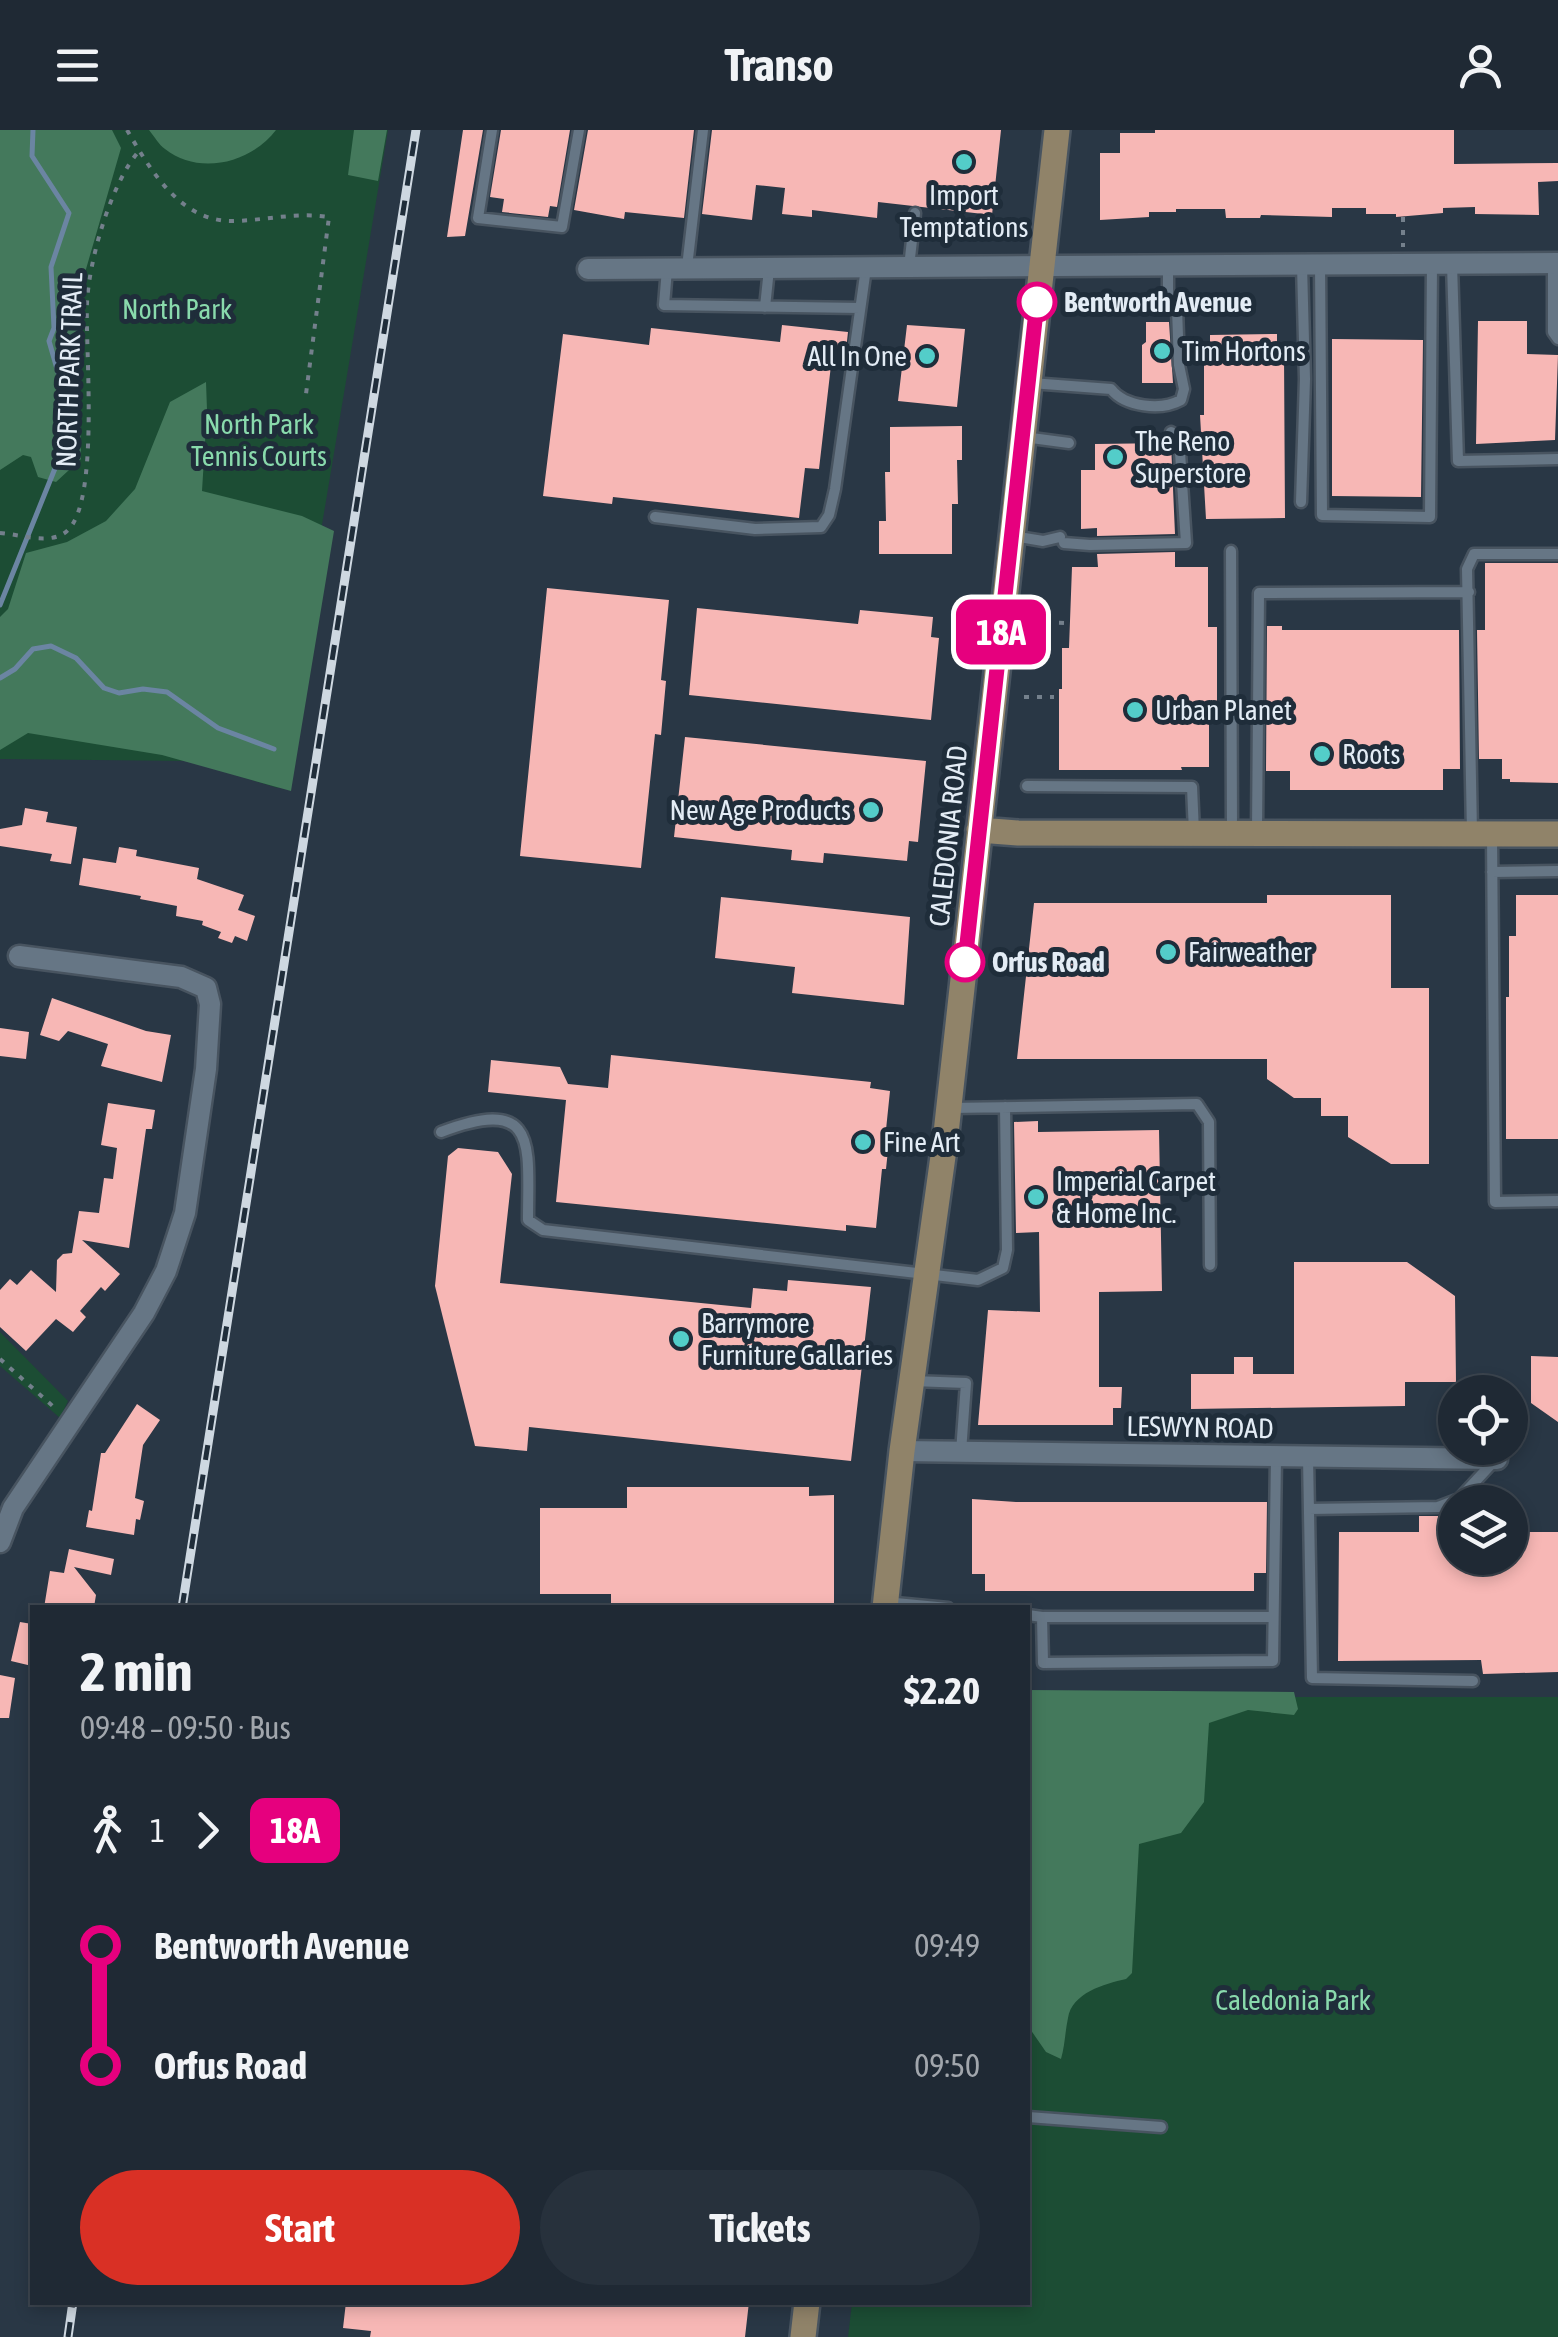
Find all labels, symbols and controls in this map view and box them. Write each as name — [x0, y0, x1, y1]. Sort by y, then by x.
icon: menu — [50, 38, 105, 93]
icon: person — [1453, 38, 1508, 93]
text: Transo — [724, 39, 834, 91]
marker: Import Temptations — [953, 151, 975, 173]
place label: Import Temptations — [900, 179, 1028, 243]
street label: NORTH PARK TRAIL — [50, 272, 88, 468]
marker: Bentworth Avenue — [1018, 283, 1056, 321]
place label: Bentworth Avenue — [1064, 286, 1252, 318]
park label: North Park — [122, 293, 232, 325]
place label: Tim Hortons — [1182, 335, 1306, 367]
place label: All In One — [807, 340, 907, 372]
marker: Tim Hortons — [1151, 340, 1173, 362]
marker: All In One — [916, 345, 938, 367]
park label: North Park Tennis Courts — [191, 408, 327, 472]
place label: The Reno Superstore — [1135, 425, 1246, 489]
marker: The Reno Superstore — [1104, 446, 1126, 468]
line badge: 18A — [944, 600, 1058, 664]
text: 18A — [976, 612, 1026, 652]
place label: Urban Planet — [1155, 694, 1292, 726]
marker: Urban Planet — [1124, 699, 1146, 721]
place label: Roots — [1342, 738, 1400, 770]
marker: Roots — [1311, 743, 1333, 765]
street label: CALEDONIA ROAD — [923, 744, 973, 928]
place label: New Age Products — [670, 794, 851, 826]
marker: New Age Products — [860, 799, 882, 821]
place label: Fairweather — [1188, 936, 1312, 968]
marker: Fairweather — [1157, 941, 1179, 963]
marker: Orfus Road — [946, 943, 984, 981]
place label: Orfus Road — [992, 946, 1105, 978]
place label: Fine Art — [883, 1126, 961, 1158]
marker: Fine Art — [852, 1131, 874, 1153]
place label: Imperial Carpet & Home Inc. — [1056, 1165, 1216, 1229]
marker: Imperial Carpet & Home Inc. — [1025, 1186, 1047, 1208]
place label: Barrymore Furniture Gallaries — [701, 1307, 893, 1371]
marker: Barrymore Furniture Gallaries — [670, 1328, 692, 1350]
map controls — [1438, 1375, 1528, 1575]
button: locate — [1438, 1375, 1528, 1465]
street label: LESWYN ROAD — [1126, 1410, 1274, 1444]
button: layers — [1438, 1485, 1528, 1575]
text: 2 min — [80, 1640, 192, 1703]
text: $2.20 — [904, 1669, 980, 1712]
text: 09:48 – 09:50 · Bus — [80, 1709, 291, 1746]
icon: walk — [80, 1803, 135, 1858]
icon: forward — [180, 1803, 235, 1858]
text: 18A — [270, 1810, 320, 1850]
text: 1 — [150, 1812, 165, 1849]
text: Bentworth Avenue — [154, 1924, 409, 1967]
text: 09:49 — [914, 1927, 980, 1964]
park label: Caledonia Park — [1215, 1984, 1371, 2016]
text: Orfus Road — [154, 2044, 307, 2087]
text: 09:50 — [914, 2047, 980, 2084]
button: Start — [80, 2170, 520, 2285]
button: Tickets — [540, 2170, 980, 2285]

